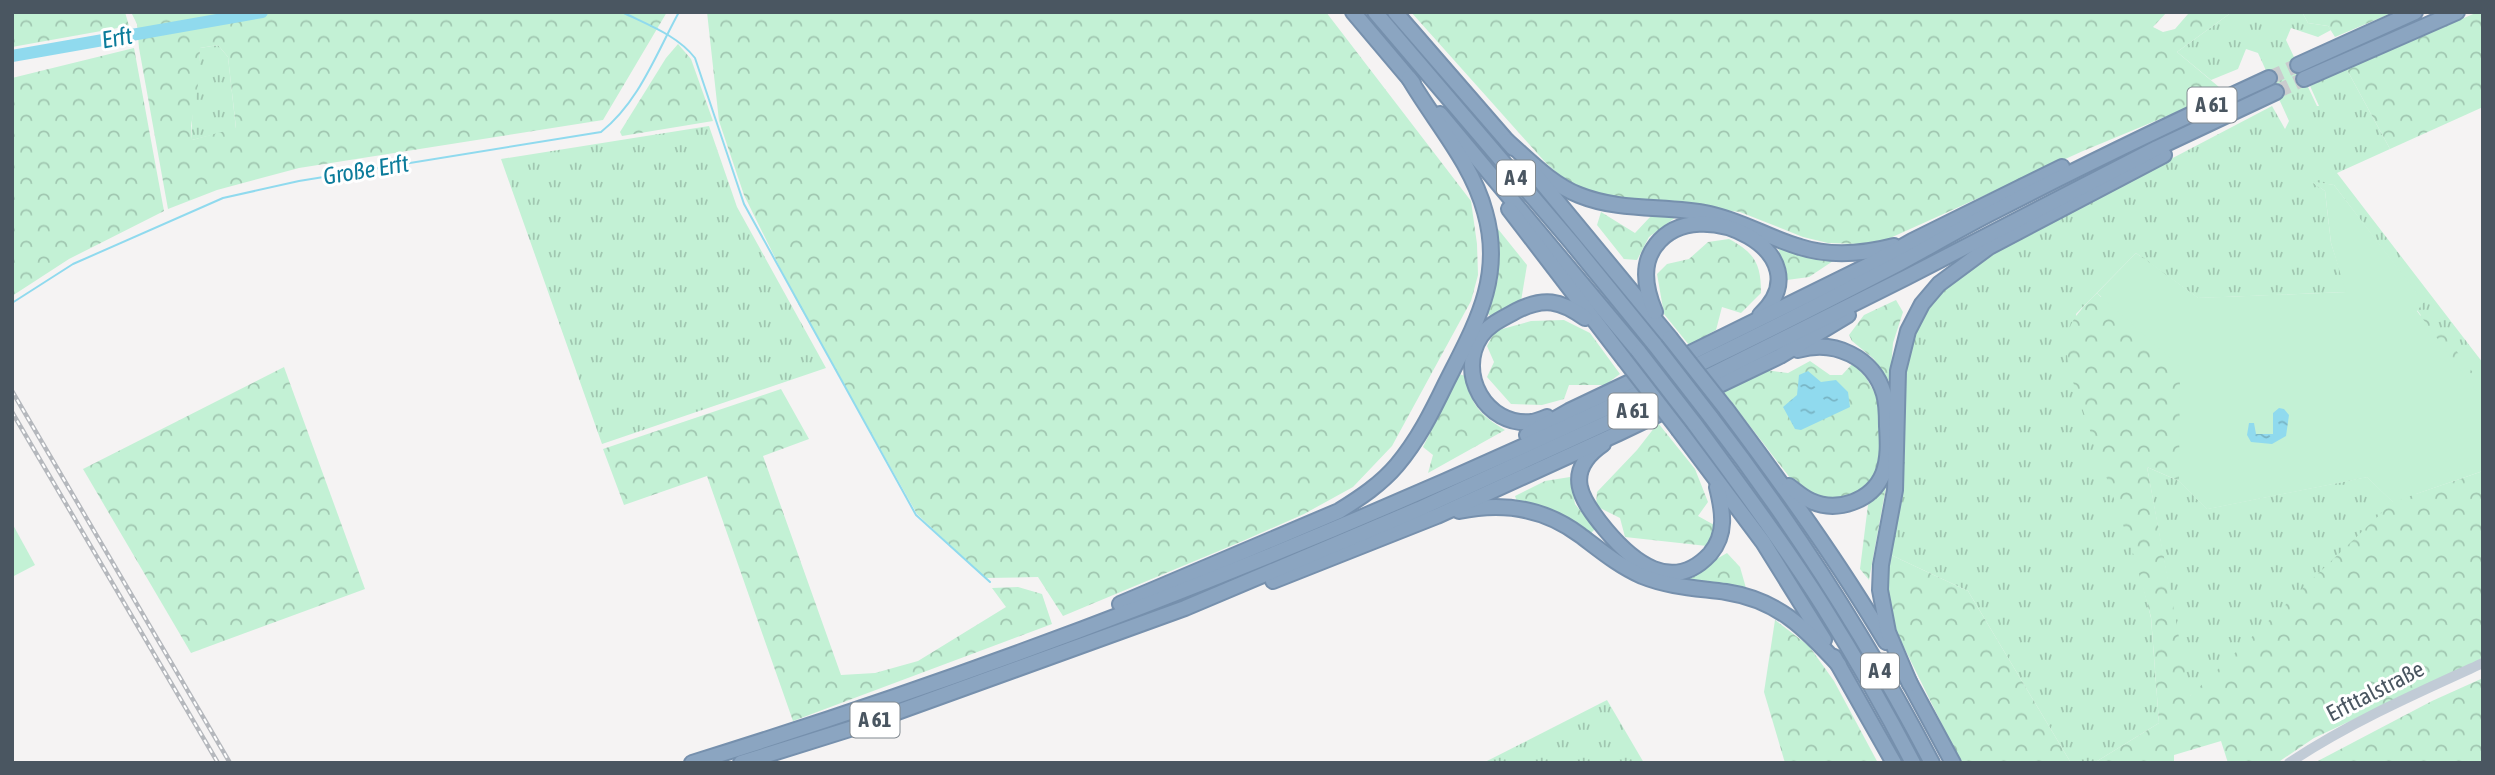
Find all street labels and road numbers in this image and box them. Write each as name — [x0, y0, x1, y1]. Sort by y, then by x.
road number: A 61 — [2188, 88, 2236, 122]
road number: A 4 — [1497, 160, 1535, 196]
road number: A 61 — [1608, 394, 1658, 428]
road number: A 4 — [1861, 654, 1899, 688]
street label: Erfttalstraße — [2322, 655, 2428, 727]
road number: A 61 — [850, 702, 900, 738]

